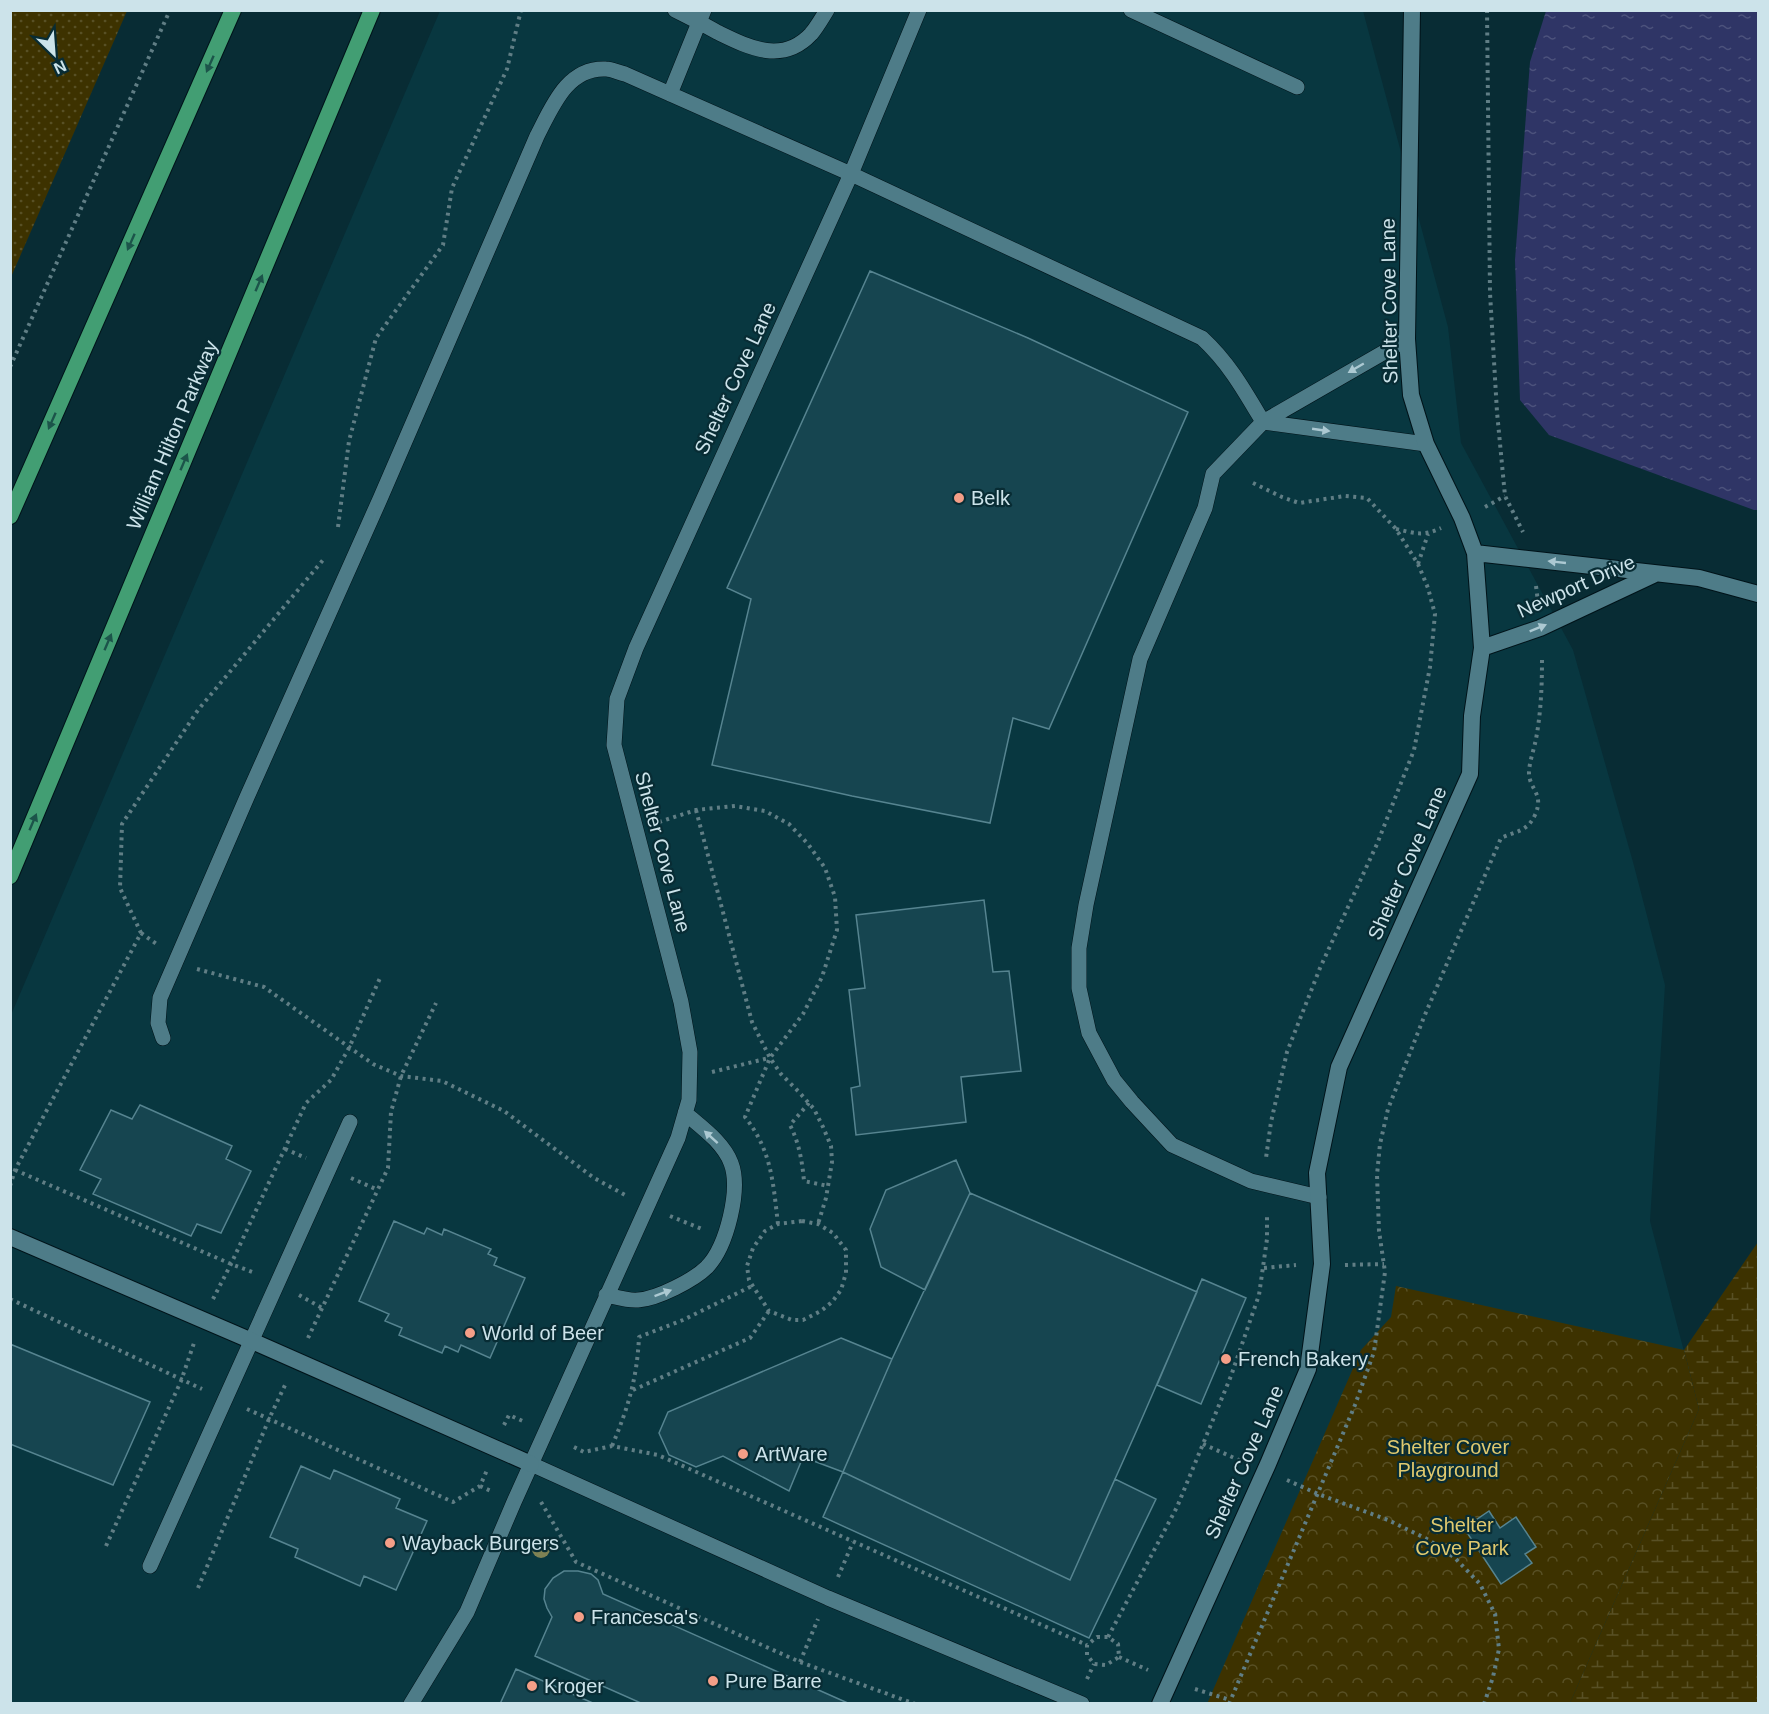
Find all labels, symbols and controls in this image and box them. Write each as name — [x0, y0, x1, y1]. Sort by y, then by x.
north arrow — [24, 24, 84, 84]
one-way arrow — [204, 55, 214, 73]
text: N — [51, 57, 69, 77]
street label: Shelter Cove Lane — [1377, 218, 1401, 384]
one-way arrow — [126, 234, 136, 252]
one-way arrow — [254, 273, 264, 291]
street label: Shelter Cove Lane — [690, 298, 780, 458]
street label: William Hilton Parkway — [122, 337, 222, 533]
one-way arrow — [1348, 363, 1364, 374]
one-way arrow — [48, 412, 57, 429]
one-way arrow — [1311, 425, 1330, 434]
one-way arrow — [179, 454, 188, 471]
place label: Belk — [971, 487, 1011, 509]
marker: Belk — [952, 491, 966, 505]
street label: Newport Drive — [1514, 550, 1638, 622]
one-way arrow — [1547, 557, 1566, 567]
one-way arrow — [1529, 623, 1547, 633]
one-way arrow — [103, 633, 113, 651]
street label: Shelter Cove Lane — [631, 769, 695, 935]
street label: Shelter Cove Lane — [1363, 783, 1451, 943]
one-way arrow — [28, 813, 38, 831]
one-way arrow — [704, 1131, 719, 1144]
one-way arrow — [654, 1287, 672, 1297]
place label: World of Beer — [482, 1322, 604, 1344]
marker: World of Beer — [463, 1326, 477, 1340]
place label: French Bakery — [1238, 1348, 1368, 1370]
marker: French Bakery — [1219, 1352, 1233, 1366]
street label: Shelter Cove Lane — [1200, 1382, 1288, 1542]
park label: Shelter Cover Playground — [1387, 1436, 1509, 1481]
place label: ArtWare — [755, 1443, 828, 1465]
marker: ArtWare — [736, 1447, 750, 1461]
park label: Shelter Cove Park — [1415, 1514, 1510, 1559]
place label: Wayback Burgers — [402, 1532, 559, 1554]
marker: Wayback Burgers — [383, 1536, 397, 1550]
place label: Francesca's — [591, 1606, 698, 1628]
marker: Francesca's — [572, 1610, 586, 1624]
place label: Pure Barre — [725, 1670, 822, 1692]
marker: Pure Barre — [706, 1674, 720, 1688]
place label: Kroger — [544, 1675, 604, 1697]
marker: Kroger — [525, 1679, 539, 1693]

